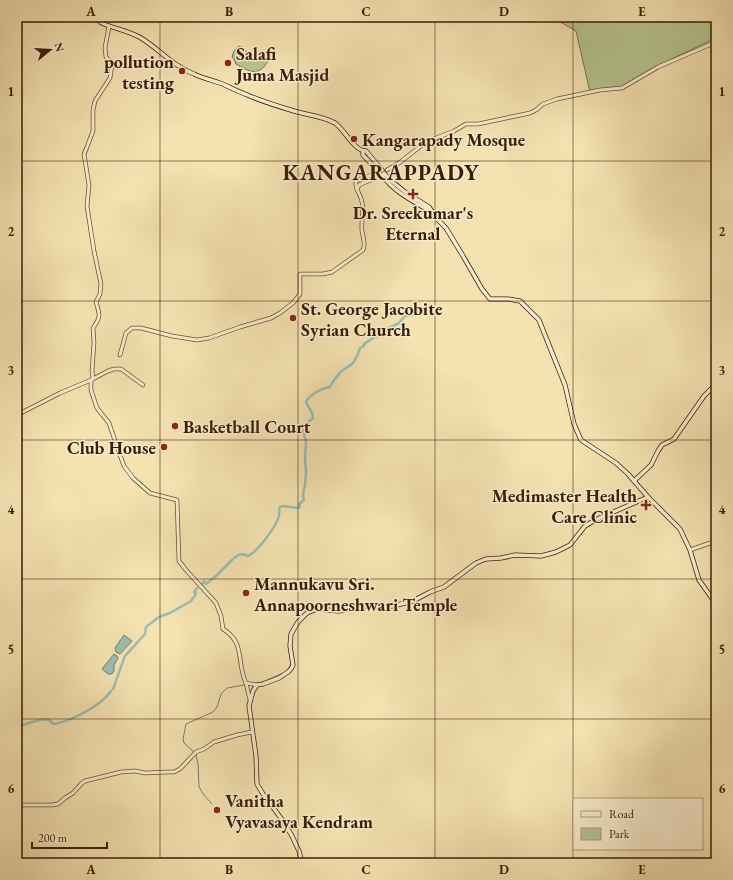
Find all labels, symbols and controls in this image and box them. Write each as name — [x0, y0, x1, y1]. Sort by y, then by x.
text: A — [85, 3, 96, 20]
text: B — [225, 3, 233, 20]
text: C — [361, 3, 371, 20]
text: D — [499, 3, 509, 20]
text: E — [638, 3, 646, 20]
north arrow — [30, 30, 70, 70]
text: N — [51, 41, 68, 53]
place label: Salafi Juma Masjid — [234, 42, 329, 86]
place label: pollution testing — [104, 50, 175, 94]
marker: Salafi Juma Masjid — [223, 58, 233, 68]
marker: pollution testing — [177, 66, 187, 76]
text: 1 — [8, 83, 15, 100]
text: 1 — [719, 83, 726, 100]
place label: Kangarapady Mosque — [362, 128, 526, 151]
marker: Kangarapady Mosque — [349, 134, 359, 144]
district label: KANGARAPPADY — [283, 158, 480, 187]
marker: Dr. Sreekumar's Eternal — [407, 188, 419, 200]
place label: Dr. Sreekumar's Eternal — [353, 201, 473, 245]
text: 2 — [8, 223, 15, 240]
text: 2 — [719, 223, 726, 240]
place label: St. George Jacobite Syrian Church — [301, 297, 443, 341]
marker: St. George Jacobite Syrian Church — [288, 313, 298, 323]
text: 3 — [8, 362, 15, 379]
text: 3 — [719, 362, 726, 379]
place label: Basketball Court — [183, 415, 311, 438]
marker: Basketball Court — [170, 421, 180, 431]
place label: Club House — [67, 436, 156, 459]
marker: Club House — [159, 442, 169, 452]
place label: Medimaster Health Care Clinic — [492, 484, 638, 528]
marker: Medimaster Health Care Clinic — [640, 499, 652, 511]
text: 4 — [8, 501, 15, 518]
text: 4 — [719, 501, 726, 518]
place label: Mannukavu Sri. Annapoorneshwari Temple — [253, 572, 458, 616]
marker: Mannukavu Sri. Annapoorneshwari Temple — [241, 588, 251, 598]
text: 5 — [8, 641, 14, 658]
text: 5 — [719, 641, 725, 658]
text: 6 — [8, 780, 15, 797]
text: 6 — [719, 780, 726, 797]
place label: Vanitha Vyavasaya Kendram — [225, 789, 373, 833]
legend — [573, 798, 703, 850]
marker: Vanitha Vyavasaya Kendram — [212, 805, 222, 815]
text: Road — [609, 806, 635, 822]
scale bar — [32, 824, 107, 850]
text: Park — [609, 826, 630, 842]
text: 200 m — [38, 830, 68, 846]
text: A — [85, 861, 96, 878]
text: B — [225, 861, 233, 878]
text: C — [361, 861, 371, 878]
text: D — [499, 861, 509, 878]
text: E — [638, 861, 646, 878]

